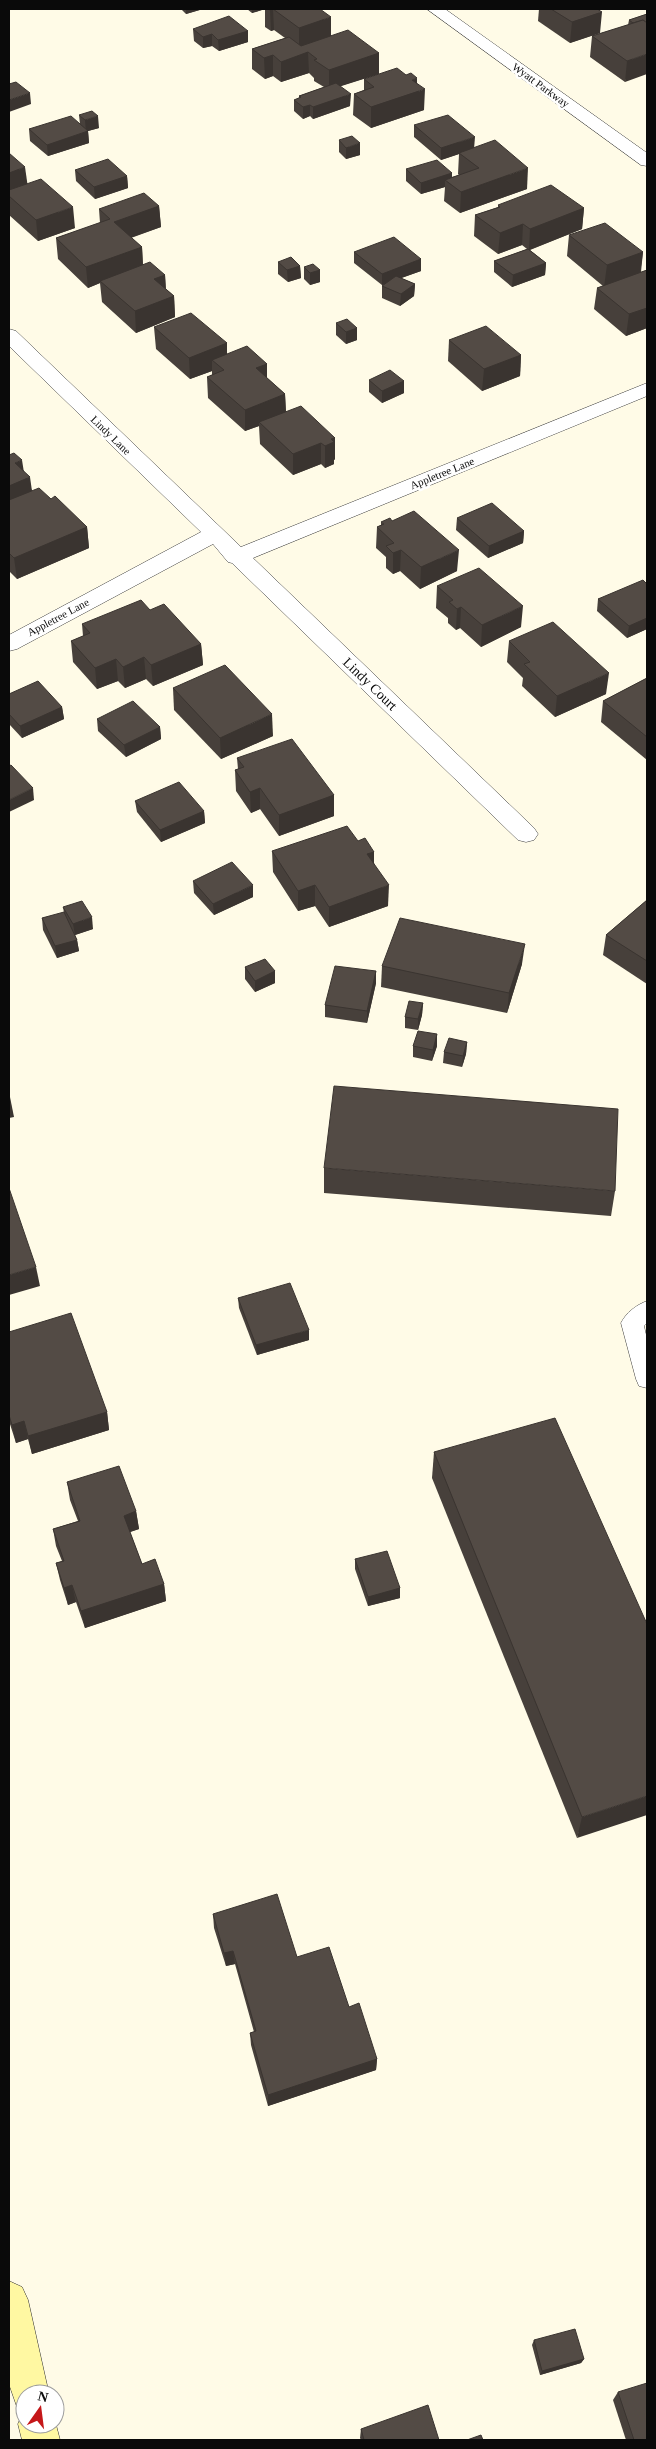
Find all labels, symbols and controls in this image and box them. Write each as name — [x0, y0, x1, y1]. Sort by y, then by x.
street label: Wyatt Parkway — [510, 60, 572, 110]
street label: Lindy Lane — [88, 413, 134, 457]
street label: Appletree Lane — [408, 455, 476, 491]
street label: Appletree Lane — [25, 596, 91, 638]
street label: Lindy Court — [340, 655, 400, 713]
north arrow — [15, 2384, 65, 2434]
text: N — [36, 2388, 50, 2405]

